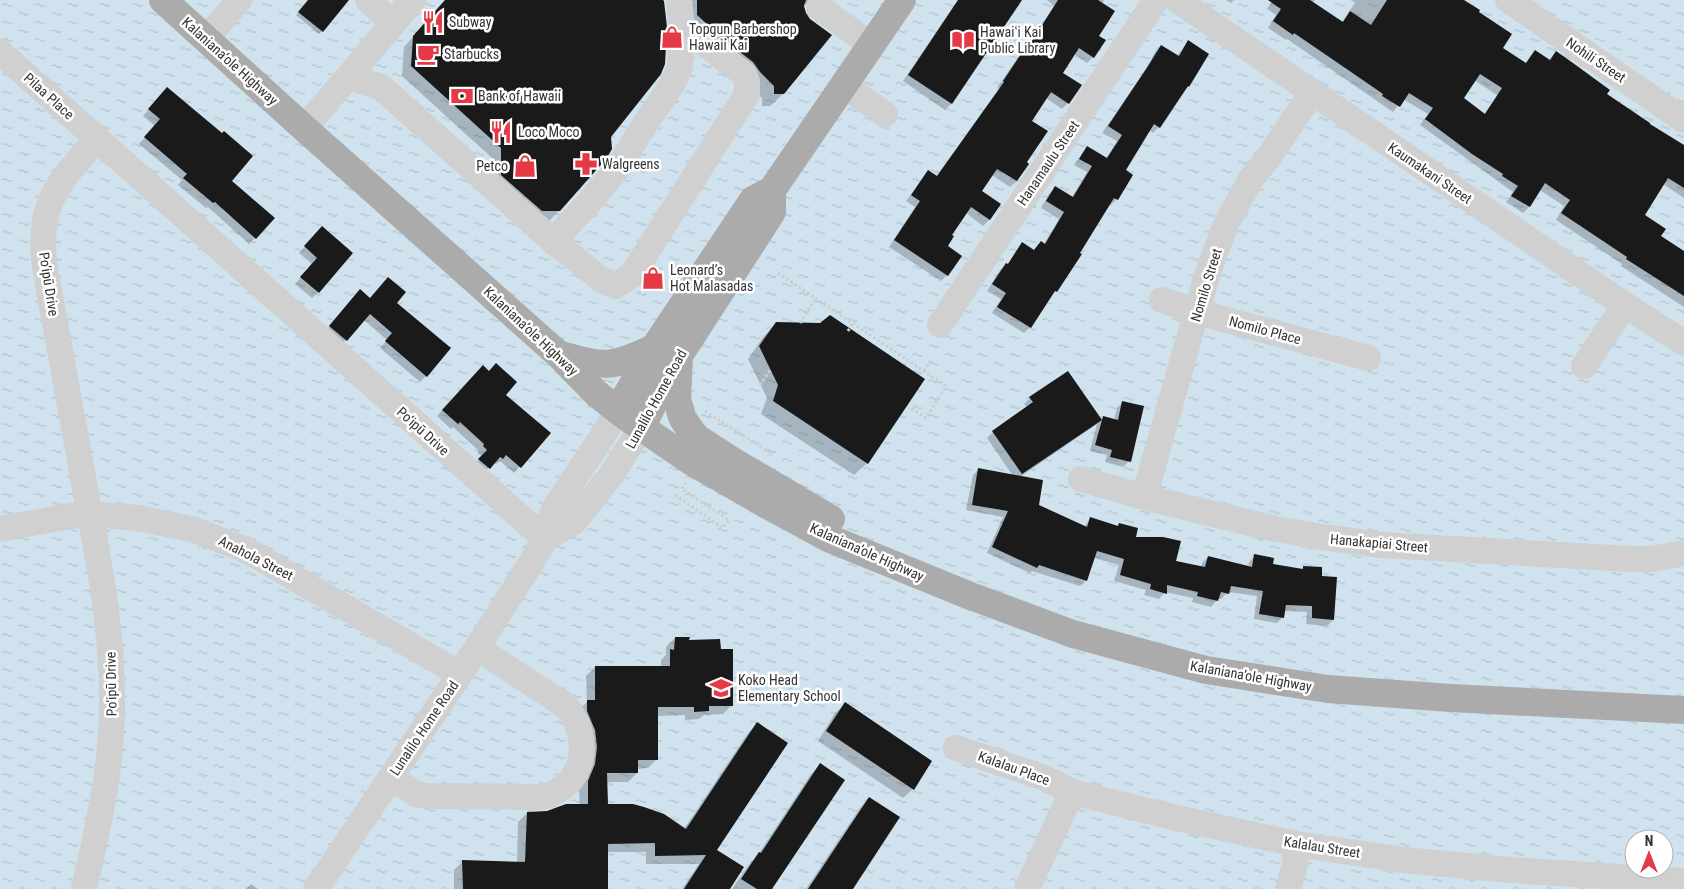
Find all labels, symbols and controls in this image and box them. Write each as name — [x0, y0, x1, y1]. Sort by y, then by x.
restaurant icon: Subway — [420, 9, 446, 35]
street label: Kalaniana’ole Highway — [179, 14, 281, 108]
place label: Subway — [449, 14, 492, 30]
place label: Topgun Barbershop Hawaii Kai — [689, 21, 797, 53]
shop icon: Topgun Barbershop Hawaii Kai — [659, 24, 685, 50]
place label: Hawaiʻi Kai Public Library — [980, 24, 1055, 56]
library icon: Hawaiʻi Kai Public Library — [950, 27, 976, 53]
street label: Nohili Street — [1563, 34, 1629, 86]
cafe icon: Starbucks — [415, 41, 441, 67]
place label: Starbucks — [444, 46, 499, 62]
street label: Pilaa Place — [21, 69, 78, 123]
bank icon: Bank of Hawaii — [449, 83, 475, 109]
place label: Bank of Hawaii — [478, 88, 561, 104]
street label: Hanamaulu Street — [1014, 118, 1082, 208]
restaurant icon: Loco Moco — [488, 119, 514, 145]
place label: Loco Moco — [518, 124, 580, 140]
street label: Kaumakani Street — [1385, 139, 1475, 207]
pharmacy icon: Walgreens — [573, 151, 599, 177]
shop icon: Petco — [512, 153, 538, 179]
place label: Walgreens — [602, 156, 660, 172]
place label: Petco — [476, 158, 508, 174]
street label: Nomilo Street — [1187, 246, 1225, 324]
street label: Po‘ipū Drive — [36, 251, 62, 318]
place label: Leonard’s Hot Malasadas — [670, 262, 753, 294]
shop icon: Leonard’s Hot Malasadas — [640, 265, 666, 291]
street label: Kalaniana’ole Highway — [481, 283, 582, 379]
street label: Nomilo Place — [1227, 313, 1303, 347]
street label: Lunalilo Home Road — [622, 347, 690, 451]
street label: Po‘ipū Drive — [394, 403, 453, 459]
street label: Kalaniana’ole Highway — [808, 520, 927, 584]
street label: Hanakapiai Street — [1330, 531, 1428, 555]
street label: Anahola Street — [216, 532, 296, 584]
street label: Po‘ipū Drive — [102, 651, 120, 716]
street label: Kalaniana’ole Highway — [1189, 657, 1313, 695]
place label: Koko Head Elementary School — [738, 672, 841, 704]
school or university icon: Koko Head Elementary School — [708, 675, 734, 701]
street label: Lunalilo Home Road — [386, 678, 462, 778]
street label: Kalalau Place — [976, 748, 1052, 788]
north arrow — [1624, 829, 1674, 879]
street label: Kalalau Street — [1283, 833, 1361, 861]
text: N — [1645, 833, 1653, 849]

